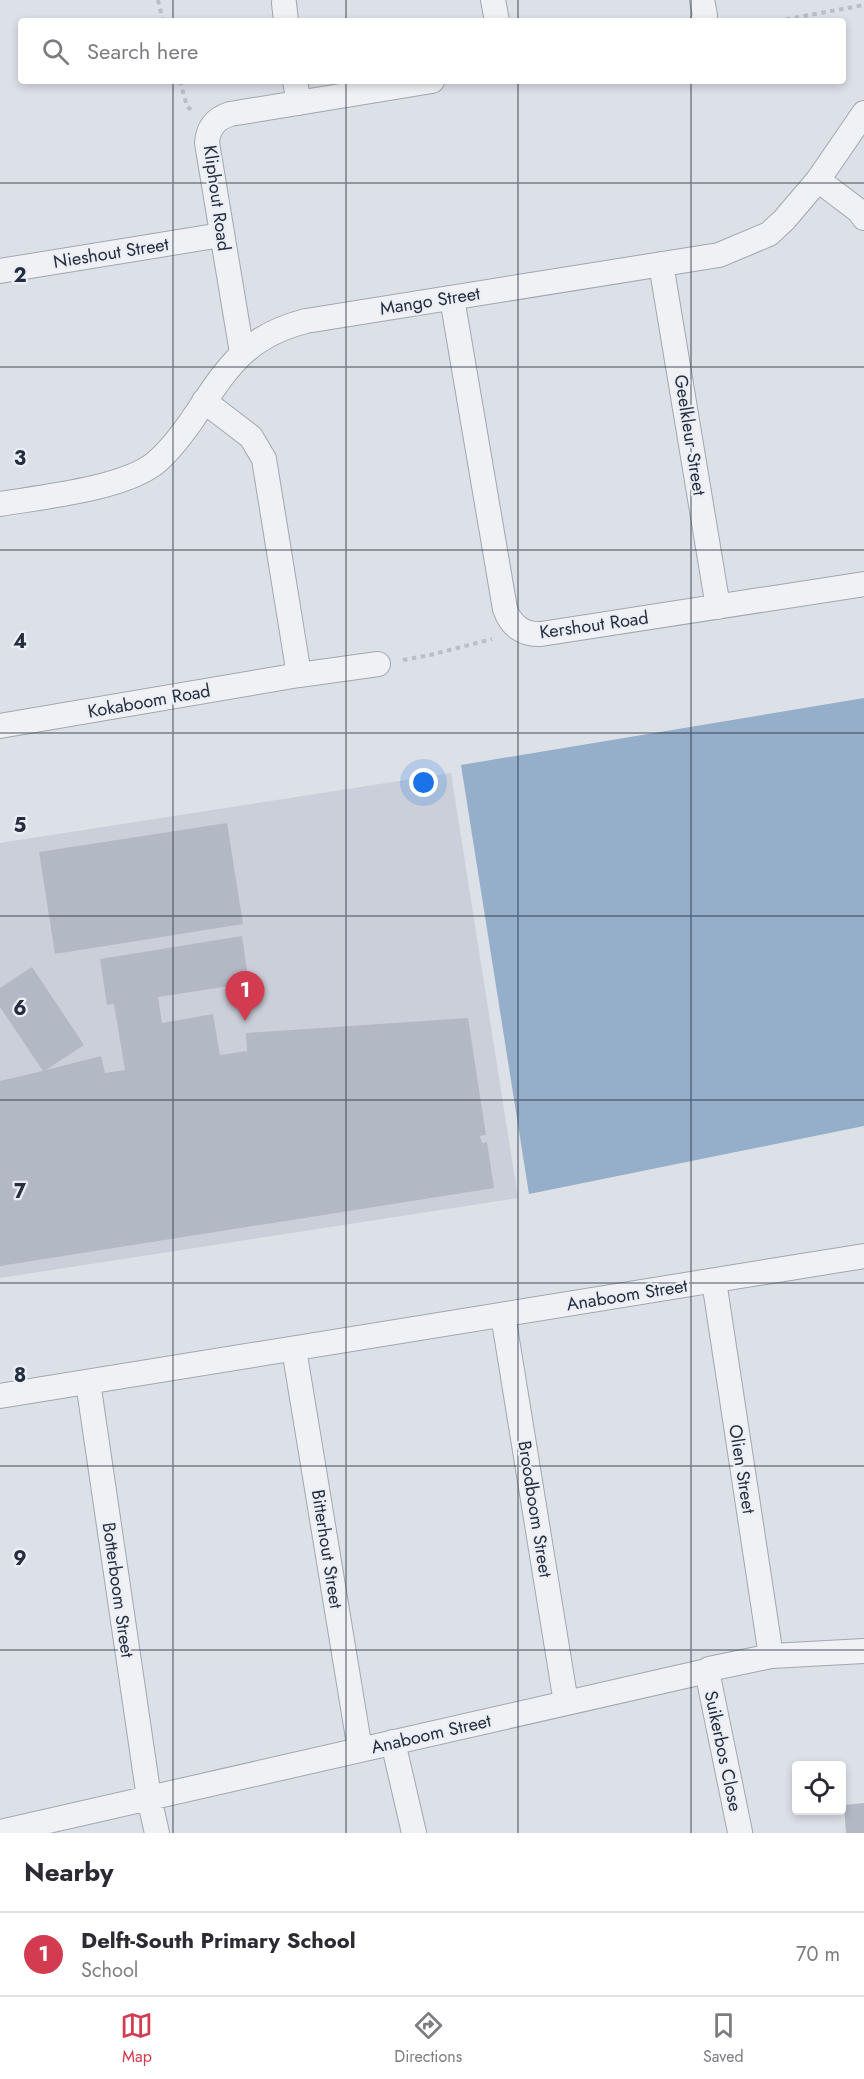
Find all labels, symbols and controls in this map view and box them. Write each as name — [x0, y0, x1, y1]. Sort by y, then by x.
search box — [18, 18, 846, 84]
icon: search — [39, 35, 72, 68]
text: Search here — [87, 35, 198, 67]
street label: Kliphout Road — [197, 143, 237, 253]
street label: Nieshout Street — [51, 231, 171, 275]
text: 2 — [13, 261, 27, 290]
street label: Mango Street — [378, 280, 483, 322]
street label: Geelkleur Street — [668, 373, 712, 498]
text: 3 — [14, 444, 26, 473]
street label: Kershout Road — [538, 604, 650, 646]
text: 4 — [13, 627, 27, 656]
street label: Kokaboom Road — [86, 677, 212, 725]
your location — [409, 768, 438, 797]
text: 5 — [14, 811, 27, 840]
pin: 1 — [226, 972, 264, 1021]
text: 6 — [13, 994, 27, 1023]
text: 7 — [14, 1177, 27, 1206]
street label: Anaboom Street — [565, 1272, 690, 1317]
text: 8 — [14, 1361, 26, 1390]
street label: Olien Street — [722, 1422, 762, 1516]
street label: Broodboom Street — [511, 1439, 559, 1580]
street label: Bitterhout Street — [305, 1488, 349, 1611]
street label: Botterboom Street — [96, 1521, 140, 1660]
text: 9 — [13, 1544, 27, 1573]
street label: Suikerbos Close — [698, 1688, 748, 1814]
street label: Anaboom Street — [368, 1707, 494, 1760]
map controls — [792, 1761, 846, 1815]
button: locate — [792, 1761, 846, 1815]
text: Nearby — [24, 1853, 113, 1891]
text: Delft-South Primary School — [81, 1924, 356, 1956]
text: 1 — [38, 1940, 49, 1969]
text: 70 m — [796, 1940, 840, 1969]
text: School — [81, 1956, 138, 1985]
tab: Map — [120, 2009, 153, 2068]
tab: Directions — [394, 2009, 462, 2068]
tab: Saved — [703, 2009, 744, 2068]

